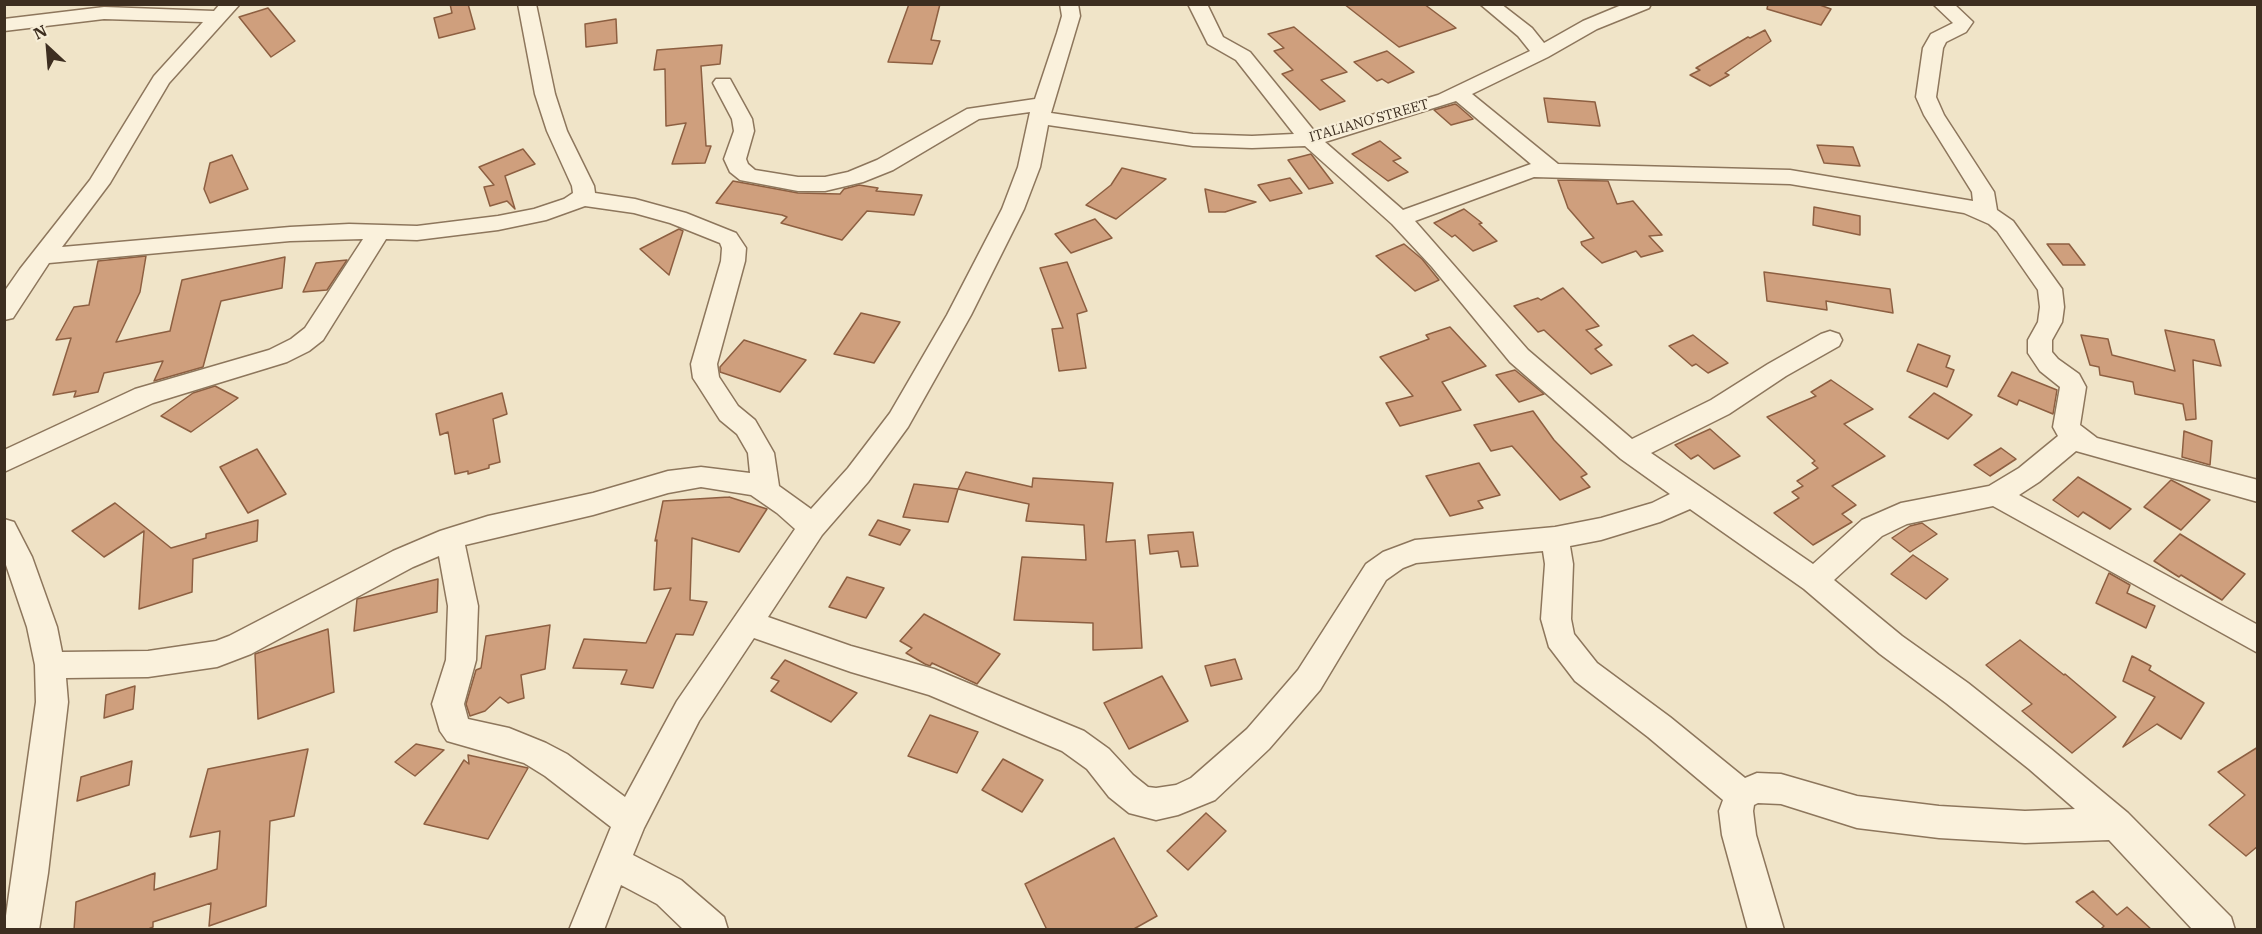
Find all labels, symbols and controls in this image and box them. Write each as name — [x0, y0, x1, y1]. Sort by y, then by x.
north arrow — [18, 18, 78, 78]
text: N — [30, 20, 50, 44]
street label: ITALIANO STREET — [1307, 96, 1431, 146]

